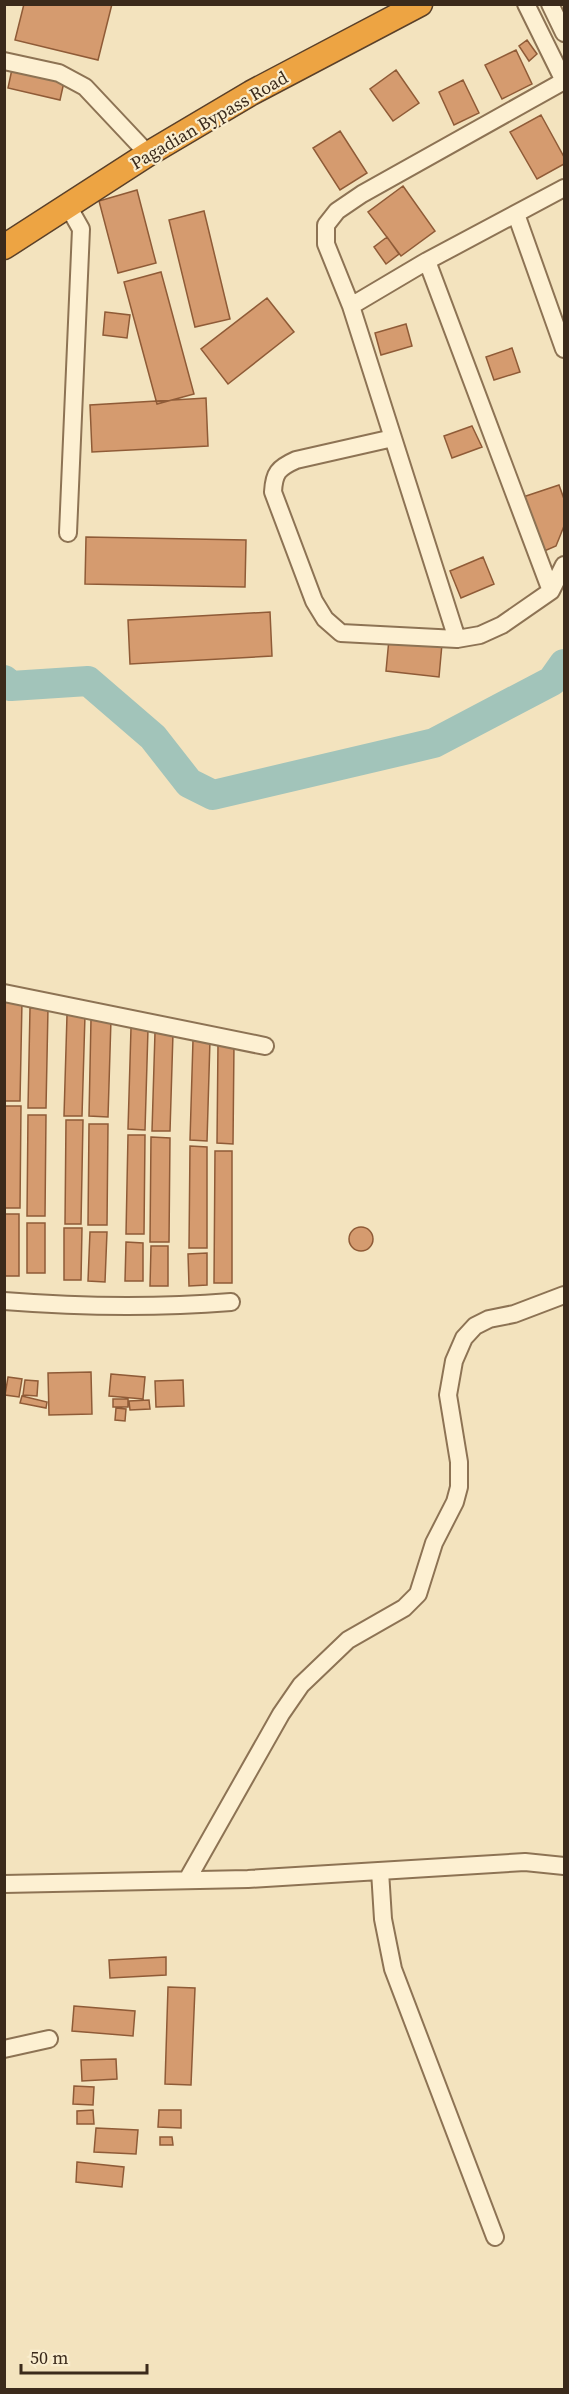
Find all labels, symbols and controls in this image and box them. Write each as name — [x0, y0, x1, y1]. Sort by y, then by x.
street label: Pagadian Bypass Road — [126, 65, 292, 175]
scale bar — [21, 2337, 147, 2375]
text: 50 m — [30, 2345, 68, 2370]

